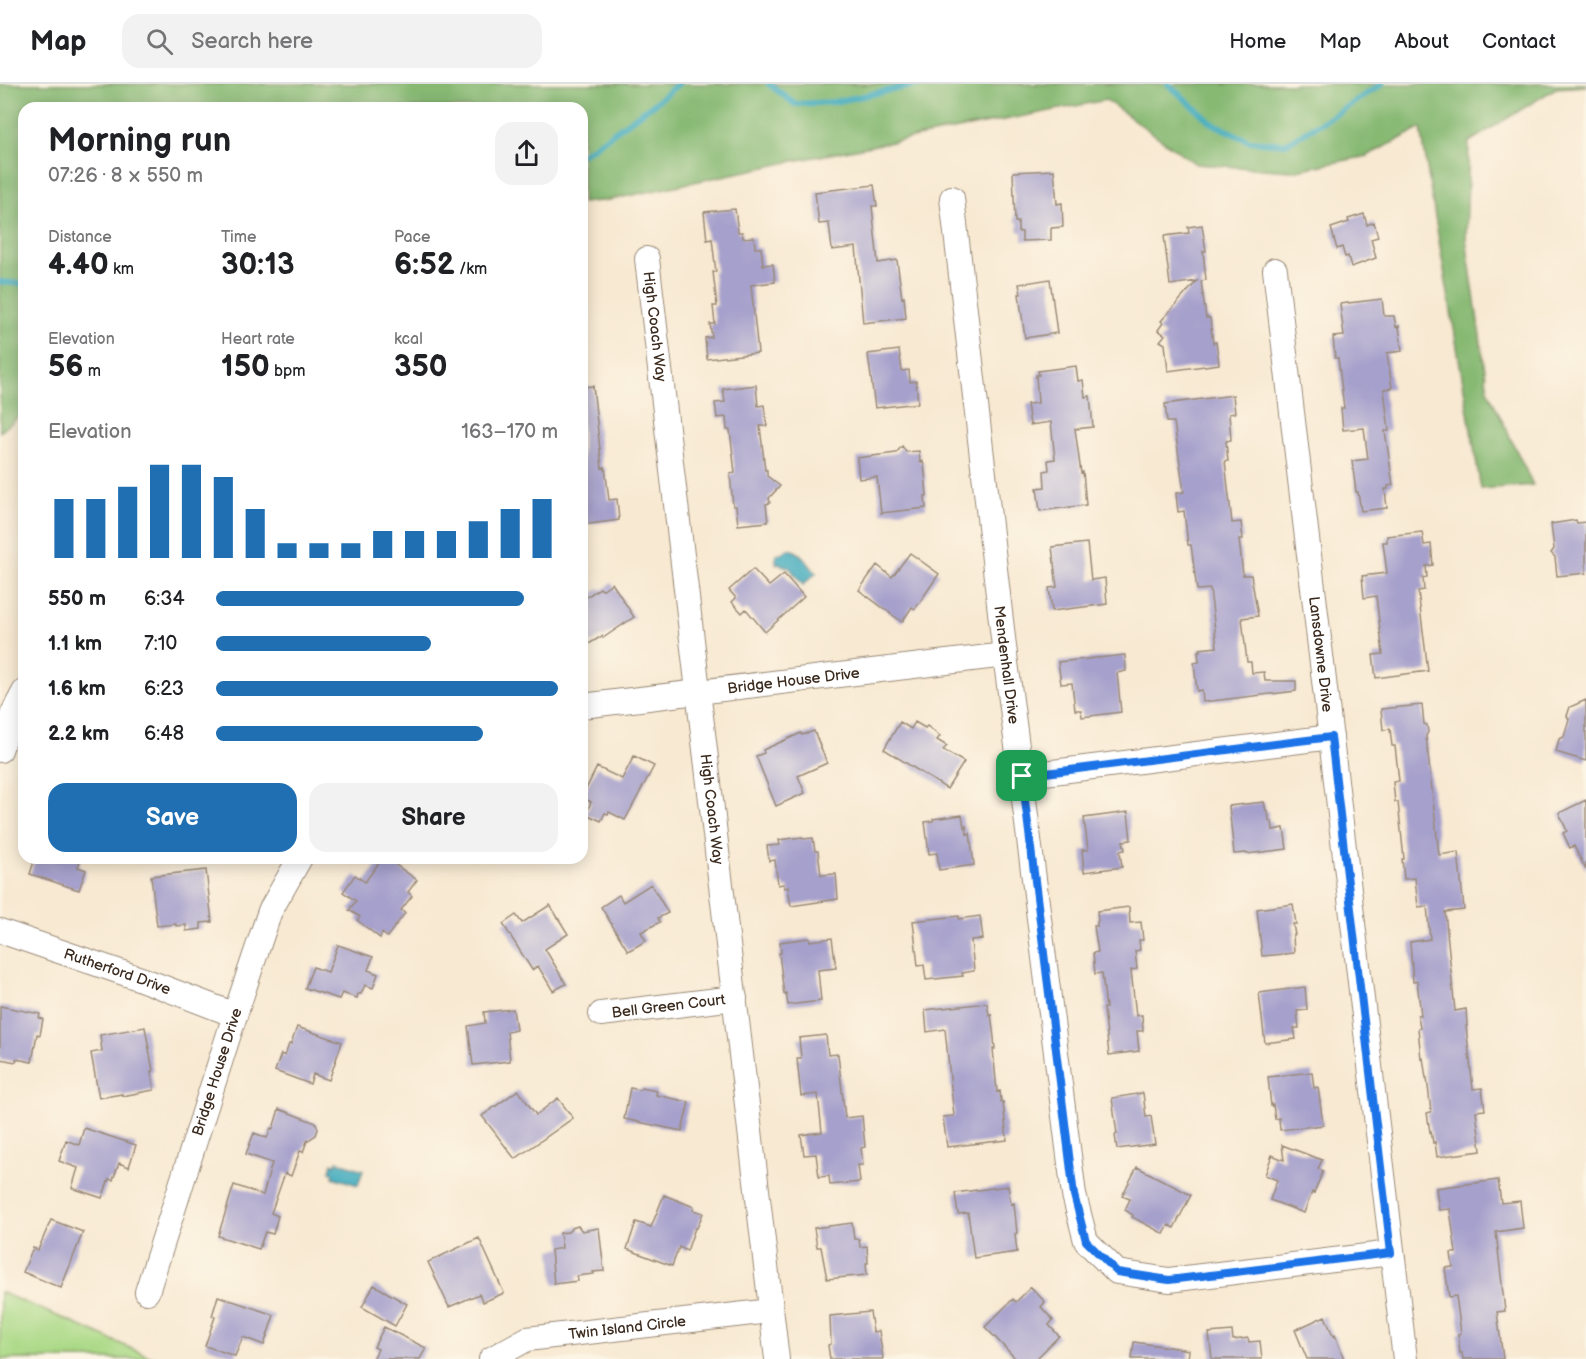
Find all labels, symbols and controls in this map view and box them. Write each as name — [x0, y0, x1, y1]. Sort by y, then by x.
search box — [122, 14, 542, 68]
text: Map — [30, 25, 86, 58]
icon: search — [143, 25, 176, 58]
text: Search here — [191, 28, 313, 55]
text: Home — [1229, 29, 1286, 54]
text: Map — [1319, 29, 1361, 54]
text: About — [1394, 29, 1449, 54]
text: Contact — [1482, 29, 1556, 54]
text: Morning run — [48, 121, 231, 161]
button: share — [495, 122, 558, 185]
text: 07:26 · 8 × 550 m — [48, 164, 203, 188]
text: Distance — [48, 228, 112, 247]
text: Time — [221, 228, 256, 247]
text: Pace — [394, 228, 430, 247]
text: 4.40 — [48, 247, 109, 283]
text: 30:13 — [221, 247, 295, 283]
text: 6:52 — [394, 247, 455, 283]
text: km — [109, 260, 134, 279]
text: /km — [455, 260, 487, 279]
street label: High Coach Way — [639, 270, 670, 383]
text: Elevation — [48, 330, 115, 349]
text: Heart rate — [221, 330, 295, 349]
text: kcal — [394, 330, 423, 349]
text: 56 — [48, 349, 84, 385]
text: 150 — [221, 349, 270, 385]
text: 350 — [394, 349, 448, 385]
text: m — [84, 362, 101, 381]
text: bpm — [270, 362, 305, 381]
text: Elevation — [48, 420, 131, 444]
text: 163–170 m — [461, 420, 558, 444]
text: 550 m — [48, 587, 106, 611]
text: 6:34 — [144, 587, 185, 611]
street label: Lansdowne Drive — [1304, 595, 1337, 713]
street label: Mendenhall Drive — [989, 605, 1023, 725]
text: 1.1 km — [48, 632, 102, 656]
text: 7:10 — [144, 632, 177, 656]
street label: Bridge House Drive — [726, 664, 861, 698]
text: 1.6 km — [48, 677, 106, 701]
text: 6:23 — [144, 677, 184, 701]
text: 2.2 km — [48, 722, 109, 746]
text: 6:48 — [144, 722, 184, 746]
pin — [996, 750, 1047, 801]
street label: High Coach Way — [696, 753, 728, 866]
icon: arrive — [1005, 759, 1038, 792]
button: Save — [48, 783, 297, 852]
button: Share — [309, 783, 558, 852]
street label: Rutherford Drive — [61, 944, 173, 999]
street label: Bell Green Court — [611, 990, 727, 1023]
street label: Bridge House Drive — [188, 1006, 247, 1138]
street label: Twin Island Circle — [567, 1312, 687, 1344]

